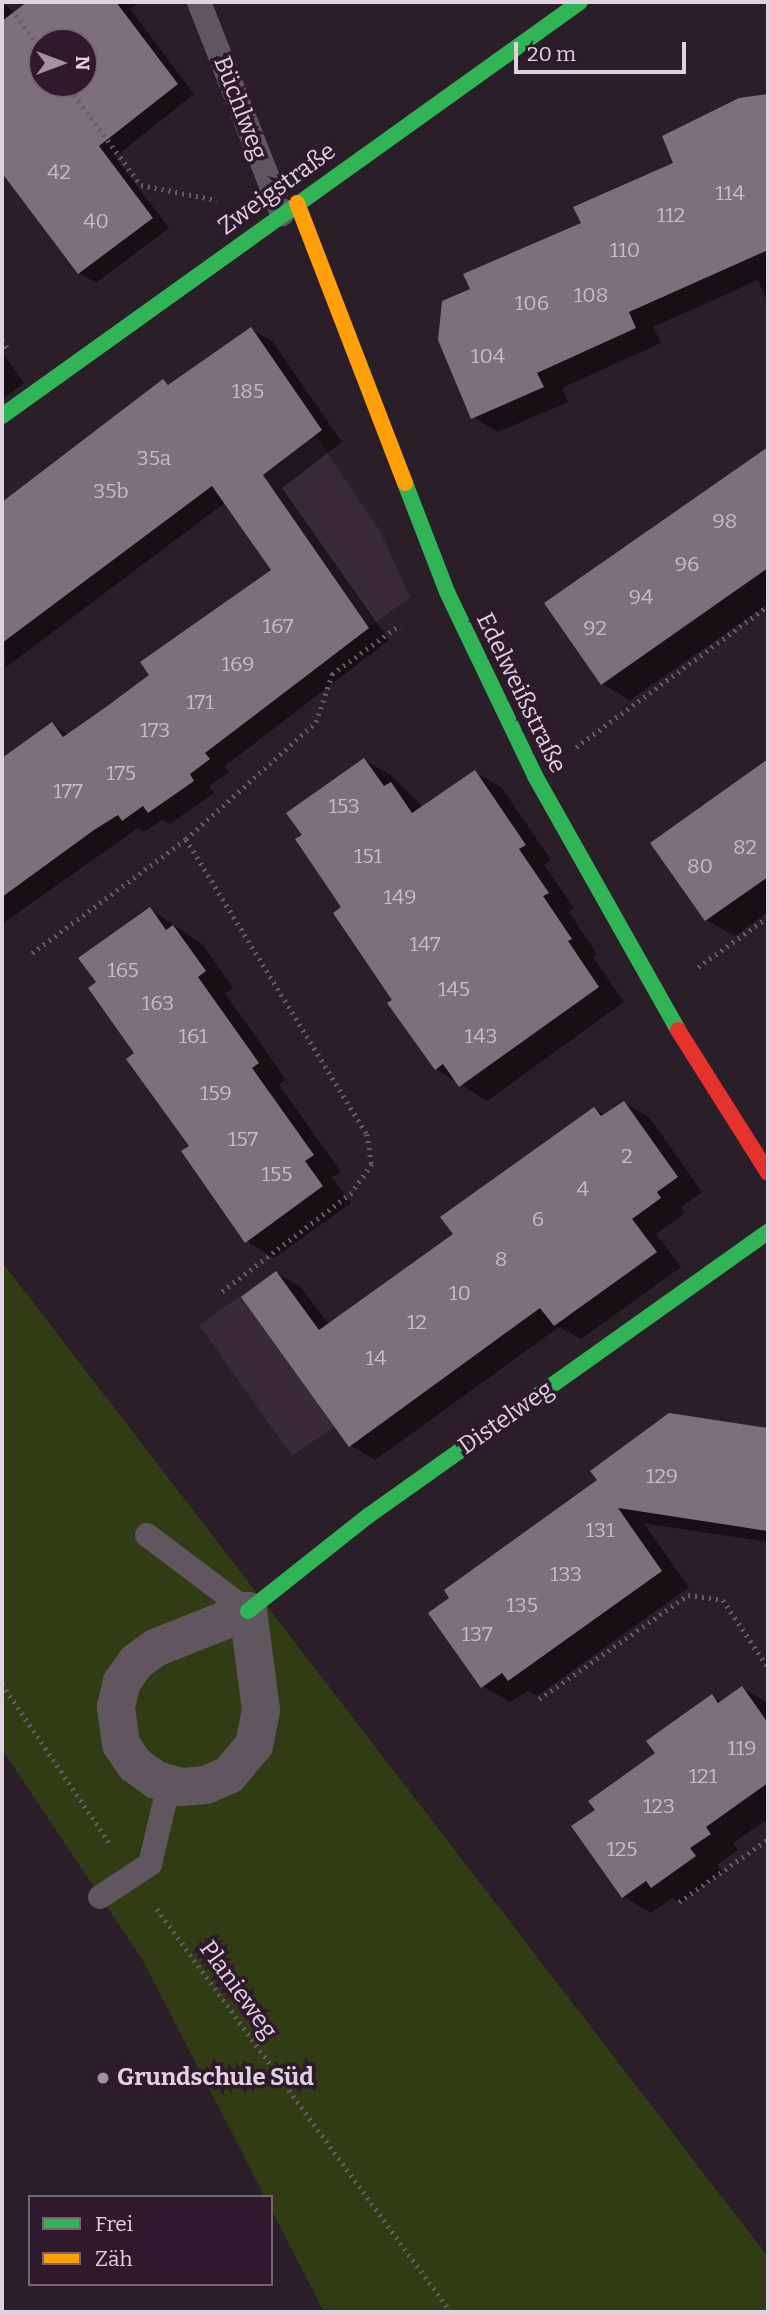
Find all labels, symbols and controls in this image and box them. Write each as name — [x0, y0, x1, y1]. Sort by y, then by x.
north arrow — [28, 28, 98, 98]
scale bar — [518, 28, 690, 72]
text: 20 m — [527, 41, 576, 67]
street label: Büchlweg — [207, 52, 273, 164]
text: N — [71, 56, 94, 70]
street label: Zweigstraße — [213, 137, 341, 241]
house number: 42 — [47, 159, 71, 185]
house number: 114 — [715, 180, 745, 206]
house number: 112 — [657, 202, 685, 228]
house number: 40 — [83, 208, 109, 234]
house number: 110 — [610, 237, 640, 263]
house number: 108 — [574, 282, 608, 308]
house number: 106 — [515, 290, 549, 316]
house number: 104 — [471, 343, 505, 369]
house number: 185 — [232, 378, 264, 404]
house number: 35a — [137, 445, 171, 471]
house number: 35b — [93, 478, 129, 504]
house number: 98 — [713, 508, 737, 534]
house number: 96 — [675, 551, 699, 577]
house number: 94 — [629, 584, 653, 610]
street label: Edelweißstraße — [470, 608, 572, 778]
house number: 167 — [262, 613, 294, 639]
house number: 92 — [583, 615, 607, 641]
house number: 169 — [221, 651, 255, 677]
house number: 171 — [186, 689, 214, 715]
house number: 173 — [140, 717, 170, 743]
house number: 175 — [106, 760, 136, 786]
house number: 177 — [53, 778, 83, 804]
house number: 153 — [328, 793, 360, 819]
house number: 82 — [733, 834, 757, 860]
house number: 151 — [354, 843, 382, 869]
house number: 80 — [687, 853, 713, 879]
house number: 149 — [383, 884, 417, 910]
house number: 147 — [409, 931, 441, 957]
house number: 165 — [107, 957, 139, 983]
house number: 145 — [438, 976, 470, 1002]
house number: 163 — [142, 990, 174, 1016]
house number: 161 — [178, 1023, 208, 1049]
house number: 143 — [465, 1023, 497, 1049]
house number: 159 — [200, 1080, 232, 1106]
house number: 157 — [228, 1126, 258, 1152]
house number: 2 — [621, 1143, 633, 1169]
house number: 155 — [262, 1161, 292, 1187]
house number: 4 — [577, 1176, 589, 1202]
house number: 6 — [532, 1206, 544, 1232]
house number: 8 — [495, 1246, 507, 1272]
house number: 10 — [449, 1280, 471, 1306]
house number: 12 — [407, 1309, 427, 1335]
house number: 14 — [366, 1345, 386, 1371]
street label: Distelweg — [453, 1375, 559, 1461]
house number: 129 — [646, 1463, 678, 1489]
house number: 131 — [585, 1517, 615, 1543]
house number: 133 — [550, 1561, 582, 1587]
house number: 135 — [506, 1592, 538, 1618]
house number: 137 — [461, 1621, 493, 1647]
house number: 119 — [727, 1735, 757, 1761]
house number: 121 — [689, 1763, 717, 1789]
house number: 123 — [643, 1793, 675, 1819]
house number: 125 — [606, 1836, 638, 1862]
street label: Planieweg — [193, 1935, 283, 2045]
place label: Grundschule Süd — [117, 2064, 314, 2092]
marker: Grundschule Süd — [95, 2070, 111, 2086]
legend — [28, 2195, 273, 2286]
text: Frei — [95, 2211, 133, 2237]
text: Zäh — [95, 2246, 133, 2272]

